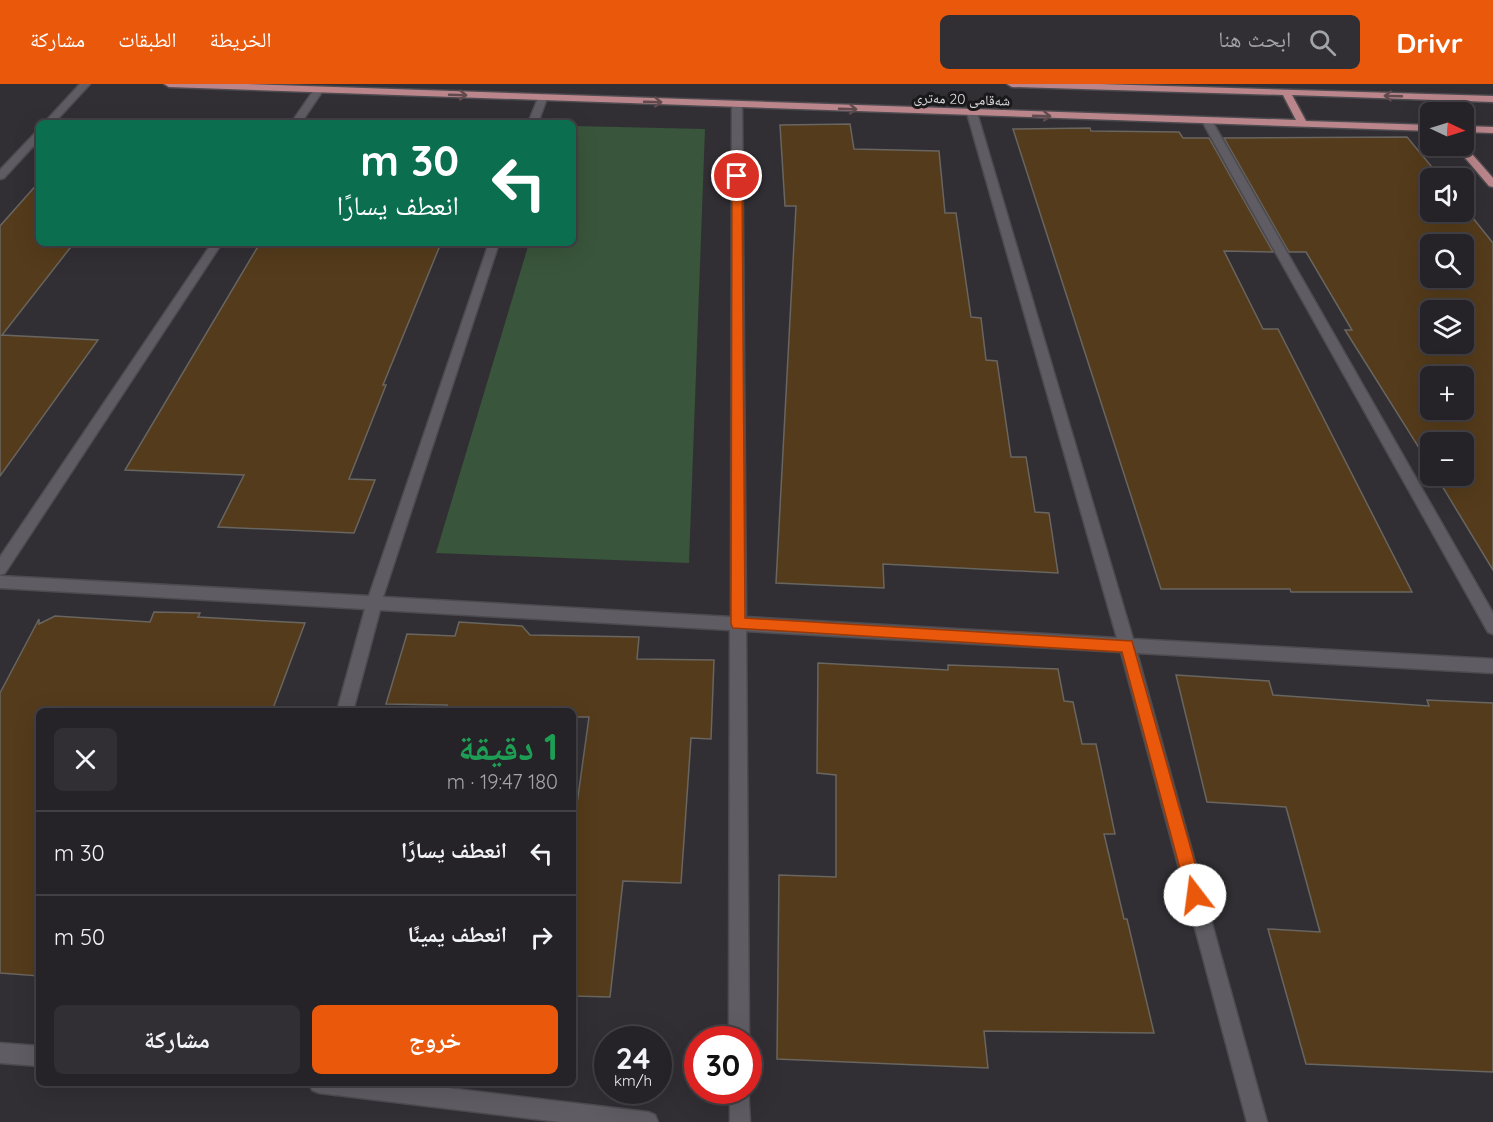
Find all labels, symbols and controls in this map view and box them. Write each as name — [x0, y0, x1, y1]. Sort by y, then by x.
search box — [940, 15, 1360, 69]
text: ابحث هنا — [1218, 25, 1291, 53]
text: Drivr — [1396, 25, 1463, 60]
text: مشاركة — [30, 26, 85, 52]
text: الطبقات — [118, 26, 177, 52]
text: الخريطة — [210, 26, 271, 52]
icon: search — [1306, 26, 1339, 59]
street label: شەقامی 20 مەتری — [913, 88, 1011, 110]
one-way arrow — [447, 89, 467, 101]
one-way arrow — [1383, 90, 1403, 102]
one-way arrow — [642, 96, 662, 108]
north arrow — [1420, 102, 1474, 156]
map controls — [1420, 102, 1474, 486]
one-way arrow — [837, 103, 857, 115]
one-way arrow — [1032, 110, 1052, 121]
text: 30 m — [360, 134, 459, 187]
icon: left — [480, 144, 558, 222]
pin — [711, 150, 762, 201]
icon: arrive — [720, 159, 753, 192]
button: sound — [1420, 168, 1474, 222]
text: انعطف يسارًا — [337, 188, 459, 222]
button: search — [1420, 234, 1474, 288]
button: layers — [1420, 300, 1474, 354]
button: + — [1420, 366, 1474, 420]
button: − — [1420, 432, 1474, 486]
text: 1 دقيقة — [458, 724, 558, 769]
button: close — [54, 728, 117, 791]
text: 180 m · 19:47 — [447, 769, 558, 794]
text: انعطف يسارًا — [401, 836, 507, 864]
icon: left — [525, 837, 558, 870]
text: 30 m — [54, 839, 105, 867]
position arrow — [1163, 863, 1227, 927]
text: انعطف يمينًا — [408, 920, 507, 948]
icon: right — [525, 921, 558, 954]
text: 50 m — [54, 923, 105, 951]
button: مشاركة — [54, 1005, 300, 1074]
button: خروج — [312, 1005, 558, 1074]
speed limit sign: 30 — [684, 1026, 762, 1104]
text: 24 — [616, 1039, 650, 1077]
text: km/h — [614, 1071, 652, 1090]

